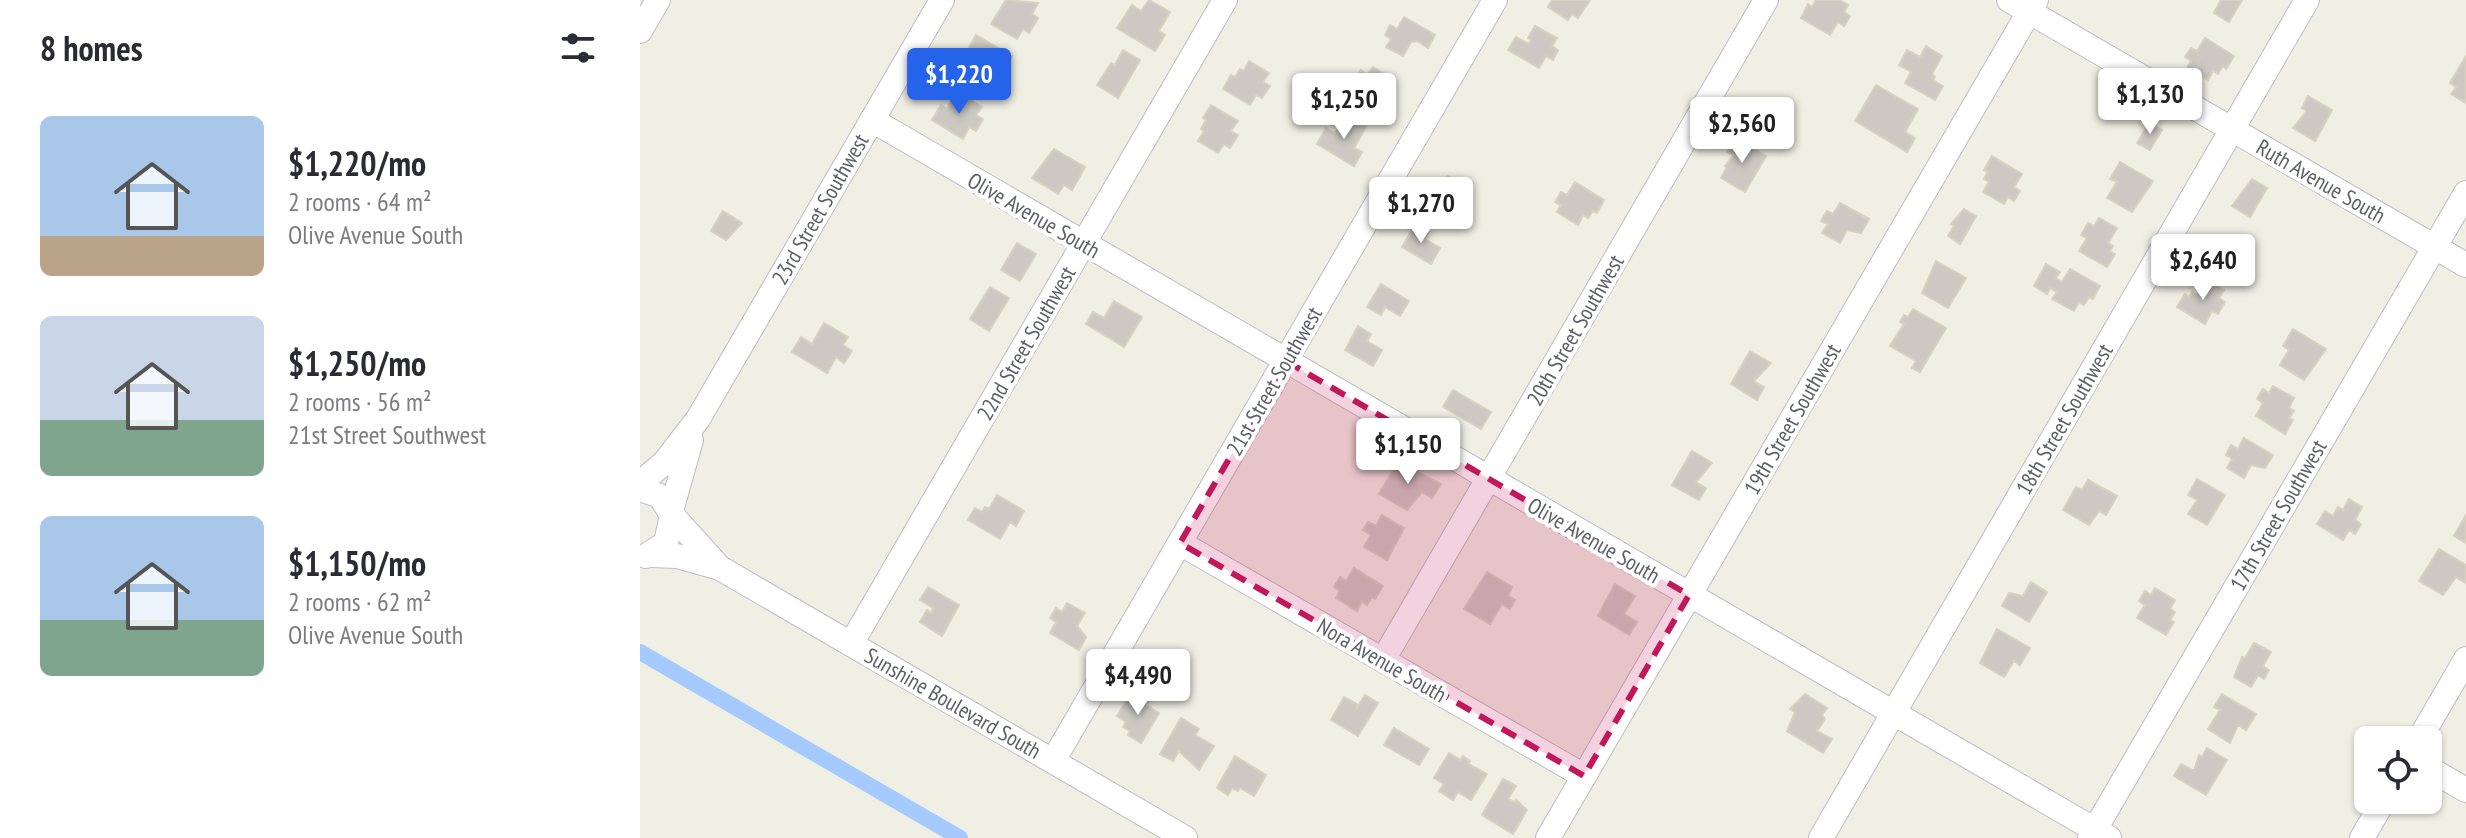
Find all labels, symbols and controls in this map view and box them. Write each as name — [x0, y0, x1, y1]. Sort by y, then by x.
text: 8 homes — [40, 26, 143, 70]
icon: filters — [556, 26, 600, 70]
pin: $1,220 — [894, 48, 1024, 116]
text: $1,220 — [925, 57, 993, 90]
pin: $1,130 — [2085, 68, 2215, 136]
pin: $1,250 — [1279, 73, 1409, 141]
text: $1,130 — [2116, 77, 2184, 110]
text: $1,250 — [1310, 82, 1378, 115]
pin: $2,560 — [1677, 97, 1807, 165]
text: $2,560 — [1708, 106, 1776, 139]
street label: 23rd Street Southwest — [765, 128, 875, 290]
street label: Ruth Avenue South — [2251, 133, 2391, 229]
text: $1,220/mo — [288, 141, 426, 185]
icon: home — [104, 148, 200, 244]
street label: Olive Avenue South — [963, 166, 1105, 264]
pin: $1,270 — [1356, 177, 1486, 245]
text: 2 rooms · 64 m² — [288, 185, 432, 218]
text: $1,270 — [1387, 186, 1455, 219]
text: Olive Avenue South — [288, 218, 463, 251]
pin: $2,640 — [2138, 234, 2268, 302]
text: $2,640 — [2169, 243, 2237, 276]
street label: 20th Street Southwest — [1520, 249, 1630, 411]
street label: 22nd Street Southwest — [971, 261, 1081, 425]
street label: 21st Street Southwest — [1220, 301, 1328, 461]
street label: 19th Street Southwest — [1737, 338, 1847, 500]
street label: 18th Street Southwest — [2009, 338, 2119, 500]
text: $1,250/mo — [288, 341, 426, 385]
icon: home — [104, 348, 200, 444]
text: 2 rooms · 56 m² — [288, 385, 432, 418]
text: 21st Street Southwest — [288, 418, 486, 451]
pin: $1,150 — [1343, 418, 1473, 486]
text: $1,150 — [1374, 427, 1442, 460]
street label: 17th Street Southwest — [2223, 434, 2333, 596]
street label: Olive Avenue South — [1523, 491, 1665, 589]
text: $1,150/mo — [288, 541, 426, 585]
icon: home — [104, 548, 200, 644]
text: 2 rooms · 62 m² — [288, 585, 432, 618]
street label: Nora Avenue South — [1312, 612, 1452, 708]
text: Olive Avenue South — [288, 618, 463, 651]
street label: Sunshine Boulevard South — [860, 641, 1046, 765]
pin: $4,490 — [1073, 649, 1203, 717]
text: $4,490 — [1104, 658, 1172, 691]
map controls — [2354, 726, 2442, 814]
button: locate — [2354, 726, 2442, 814]

